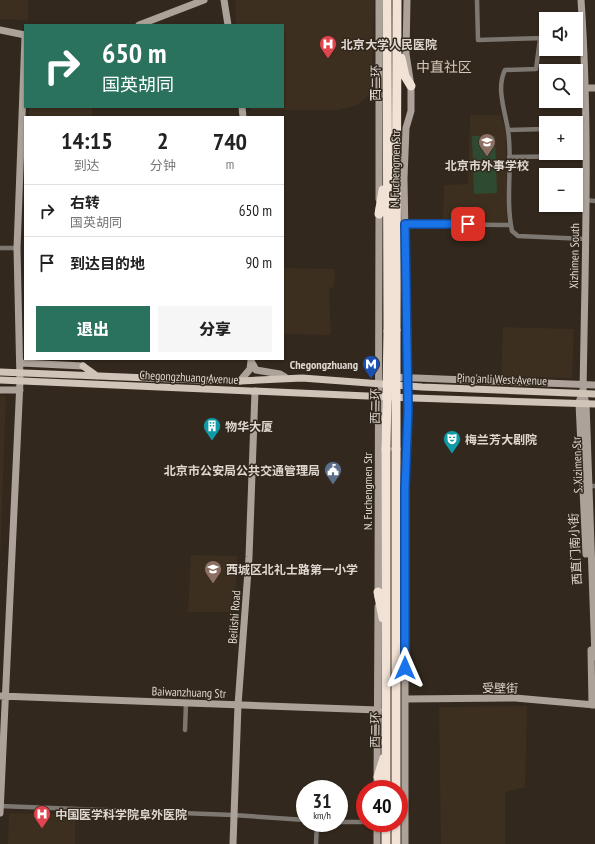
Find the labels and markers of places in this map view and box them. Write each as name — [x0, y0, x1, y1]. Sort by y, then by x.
hospital icon: 北京大学人民医院 — [318, 34, 338, 59]
place label: 北京大学人民医院 — [341, 37, 437, 52]
school or university icon: 北京市外事学校 — [477, 132, 497, 157]
place label: 北京市外事学校 — [445, 158, 529, 173]
pin — [451, 207, 485, 241]
metro station icon: Chegongzhuang — [361, 354, 381, 379]
place label: Chegongzhuang — [290, 357, 358, 372]
building icon: 物华大厦 — [202, 416, 222, 441]
place label: 物华大厦 — [225, 419, 273, 434]
theatre icon: 梅兰芳大剧院 — [442, 429, 462, 454]
place label: 梅兰芳大剧院 — [465, 432, 537, 447]
public building icon: 北京市公安局公共交通管理局 — [323, 460, 343, 485]
place label: 北京市公安局公共交通管理局 — [164, 463, 320, 478]
school or university icon: 西城区北礼士路第一小学 — [203, 559, 223, 584]
place label: 西城区北礼士路第一小学 — [226, 562, 358, 577]
hospital icon: 中国医学科学院阜外医院 — [32, 804, 52, 829]
place label: 中国医学科学院阜外医院 — [55, 807, 187, 822]

